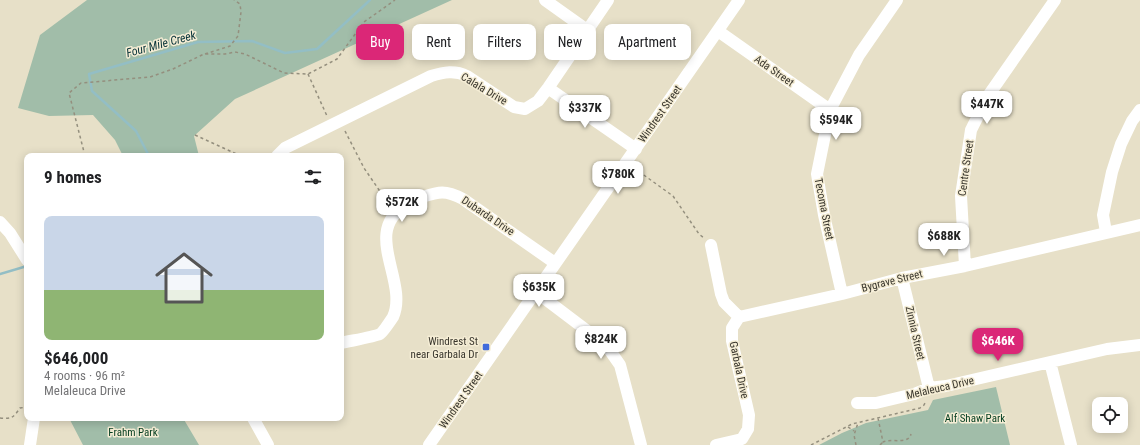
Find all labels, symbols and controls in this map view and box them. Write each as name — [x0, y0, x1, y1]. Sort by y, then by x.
chip: Buy — [356, 24, 404, 60]
chip: Rent — [412, 24, 465, 60]
chip: Filters — [473, 24, 536, 60]
chip: New — [544, 24, 596, 60]
chip: Apartment — [604, 24, 691, 60]
water label: Four Mile Creek — [125, 28, 198, 60]
street label: Ada Street — [752, 53, 796, 89]
street label: Calala Drive — [459, 70, 509, 108]
street label: Windrest Street — [636, 83, 684, 145]
pin: $447K — [959, 91, 1015, 125]
pin: $337K — [557, 95, 613, 129]
text: $447K — [970, 96, 1004, 111]
text: $337K — [568, 100, 602, 115]
pin: $594K — [808, 107, 864, 141]
text: $594K — [819, 112, 853, 127]
street label: Centre Street — [956, 139, 976, 197]
pin: $780K — [590, 161, 646, 195]
icon: filters — [302, 166, 324, 188]
text: $780K — [601, 166, 635, 181]
text: 9 homes — [44, 167, 102, 187]
street label: Tecoma Street — [812, 177, 836, 241]
pin: $572K — [374, 189, 430, 223]
text: $572K — [385, 194, 419, 209]
street label: Dubarda Drive — [459, 194, 517, 238]
pin: $688K — [916, 223, 972, 257]
text: $688K — [927, 228, 961, 243]
icon: home — [148, 242, 220, 314]
street label: Bygrave Street — [860, 267, 924, 295]
pin: $635K — [511, 274, 567, 308]
text: $635K — [522, 279, 556, 294]
street label: Zinnia Street — [902, 305, 928, 361]
pin: $824K — [573, 326, 629, 360]
pin: $646K — [970, 328, 1026, 362]
text: $824K — [584, 331, 618, 346]
text: $646K — [981, 333, 1015, 348]
place label: Windrest St near Garbala Dr — [411, 335, 479, 361]
street label: Garbala Drive — [727, 340, 751, 400]
marker: Windrest St near Garbala Dr — [481, 342, 491, 352]
text: $646,000 — [44, 348, 108, 368]
text: 4 rooms · 96 m² — [44, 368, 125, 383]
street label: Windrest Street — [437, 369, 485, 431]
street label: Melaleuca Drive — [905, 374, 975, 402]
text: Melaleuca Drive — [44, 383, 126, 398]
map controls — [1092, 397, 1128, 433]
button: locate — [1092, 397, 1128, 433]
park label: Alf Shaw Park — [945, 412, 1005, 425]
park label: Frahm Park — [108, 426, 158, 439]

